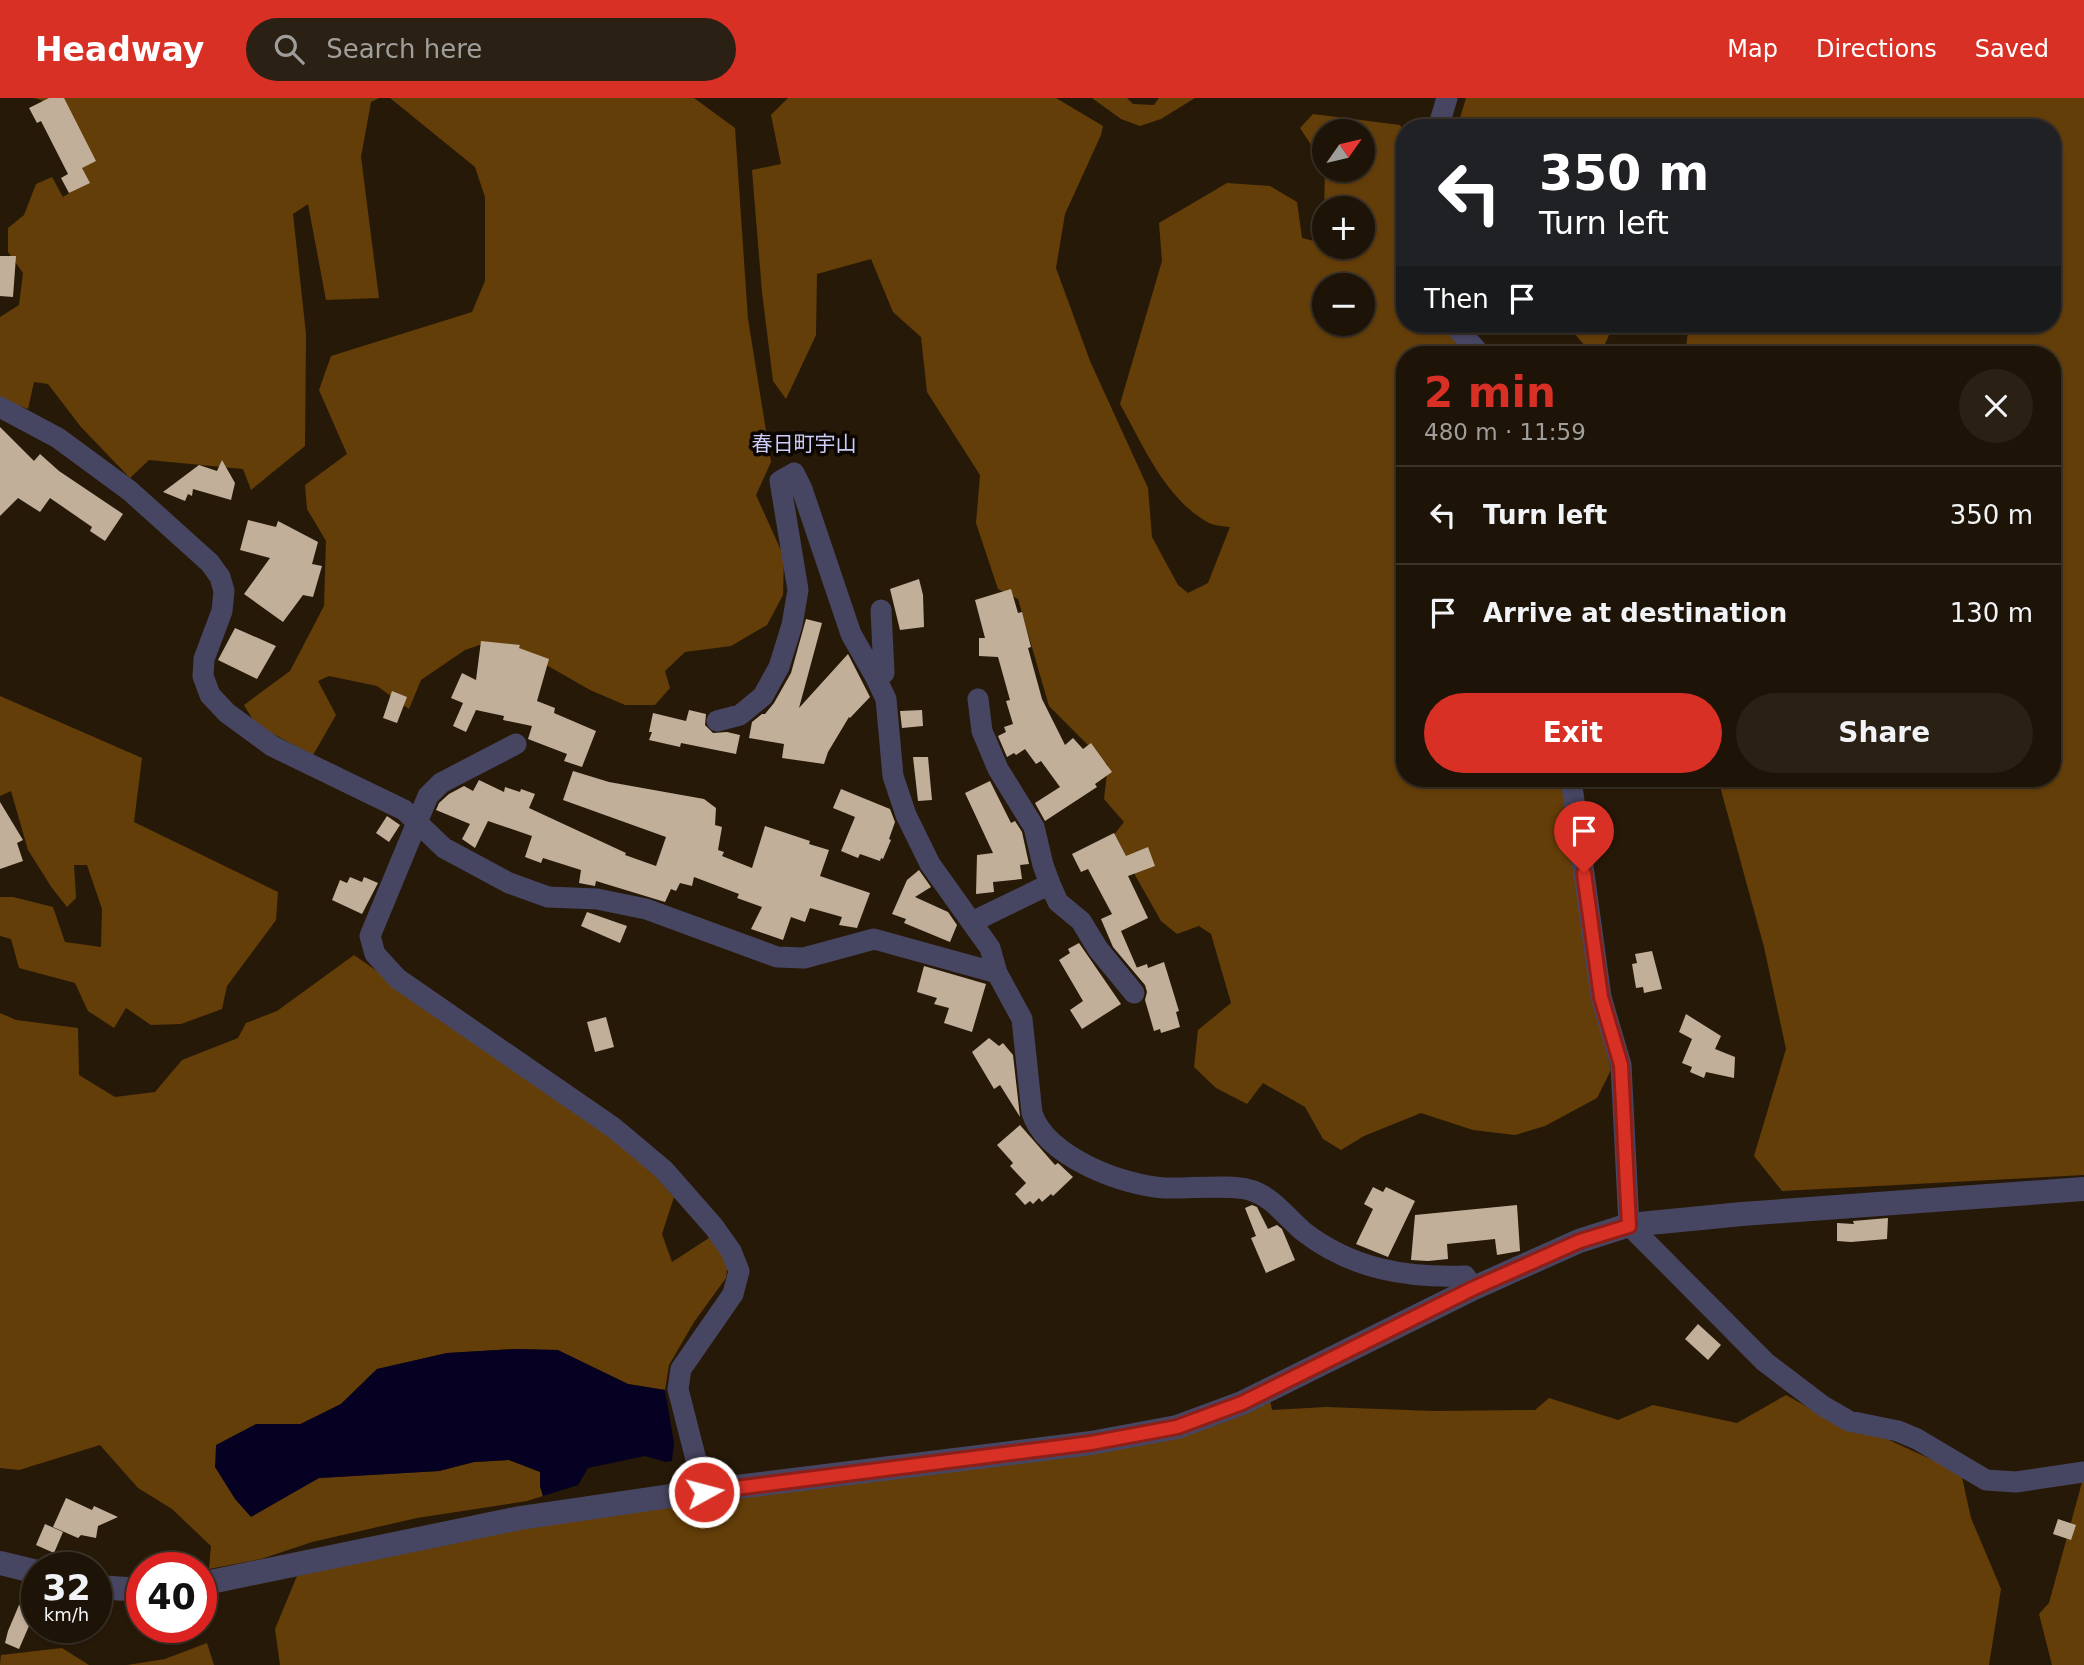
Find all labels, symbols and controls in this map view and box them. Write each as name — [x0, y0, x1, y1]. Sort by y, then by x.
search box — [246, 18, 736, 81]
text: Headway — [35, 30, 204, 69]
icon: search — [270, 30, 308, 68]
text: Search here — [326, 34, 482, 64]
text: Map — [1727, 35, 1778, 63]
text: Directions — [1816, 35, 1937, 63]
text: Saved — [1975, 35, 2049, 63]
north arrow — [1312, 119, 1376, 182]
map controls — [1312, 119, 1375, 336]
text: 350 m — [1539, 145, 1709, 202]
icon: left — [1424, 147, 1515, 238]
button: + — [1312, 196, 1375, 259]
text: Turn left — [1539, 204, 1669, 242]
button: − — [1312, 273, 1375, 336]
icon: arrive — [1503, 280, 1541, 318]
text: Then — [1424, 284, 1489, 314]
text: 2 min — [1424, 368, 1556, 417]
button: close — [1959, 369, 2033, 443]
text: 480 m · 11:59 — [1424, 419, 1586, 445]
district label: 春日町宇山 — [752, 432, 857, 456]
icon: left — [1424, 496, 1462, 534]
text: Turn left — [1483, 500, 1607, 530]
text: 350 m — [1950, 500, 2033, 530]
icon: arrive — [1424, 594, 1462, 632]
text: Arrive at destination — [1483, 598, 1787, 628]
text: 130 m — [1950, 598, 2033, 628]
button: Exit — [1424, 693, 1722, 773]
button: Share — [1736, 693, 2033, 773]
pin — [1554, 801, 1614, 873]
icon: arrive — [1565, 812, 1603, 850]
position arrow — [667, 1455, 741, 1529]
speed limit sign: 40 — [126, 1552, 217, 1643]
text: 32 — [42, 1568, 91, 1608]
text: km/h — [44, 1604, 89, 1625]

